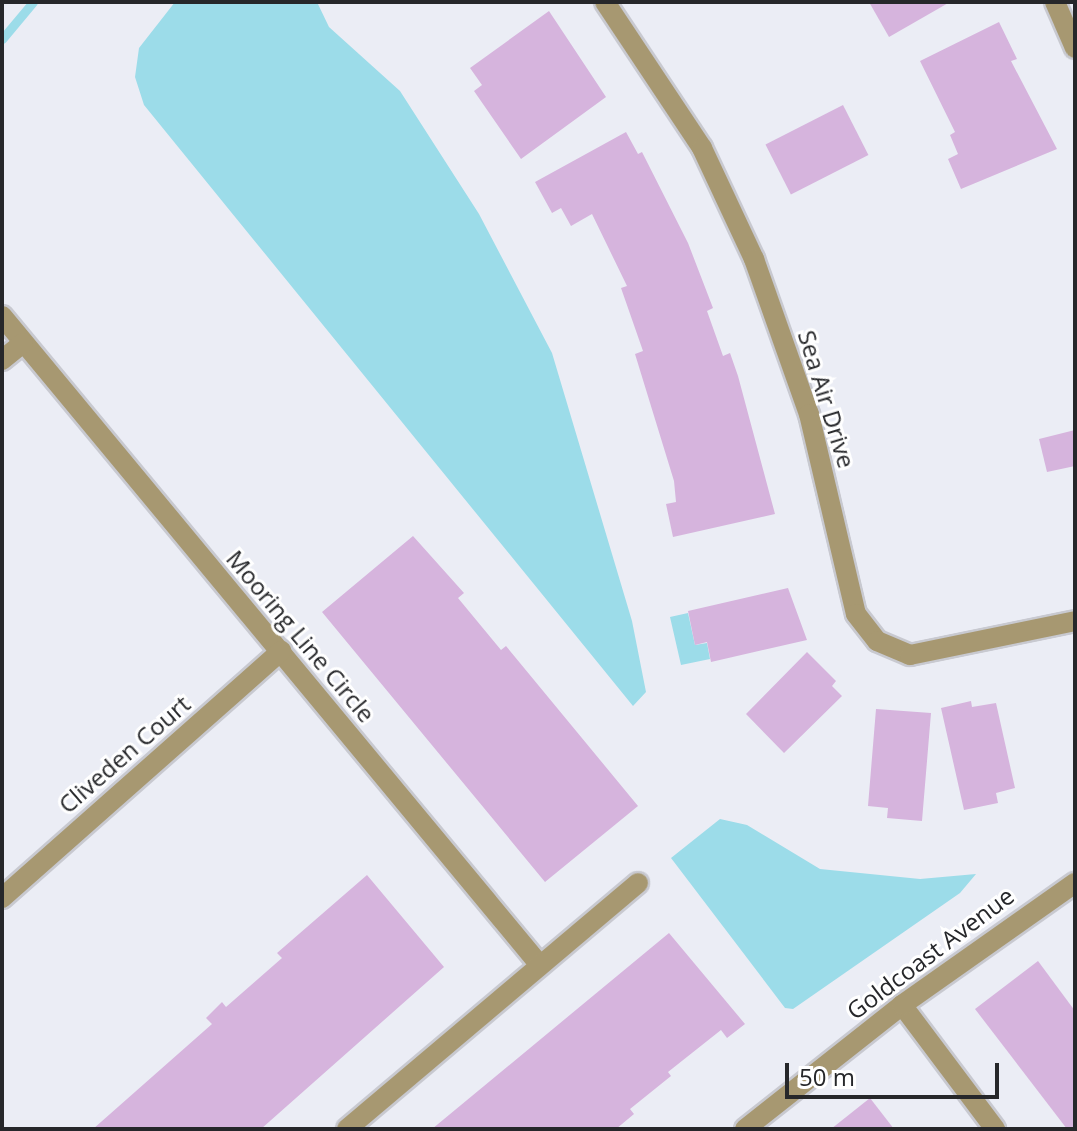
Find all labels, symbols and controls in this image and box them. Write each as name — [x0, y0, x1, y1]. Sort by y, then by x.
street label: Sea Air Drive — [792, 327, 862, 471]
street label: Mooring Line Circle — [221, 544, 381, 728]
street label: Cliveden Court — [52, 689, 196, 819]
street label: Goldcoast Avenue — [841, 881, 1019, 1025]
scale bar — [789, 1047, 1003, 1097]
text: 50 m — [799, 1060, 855, 1093]

